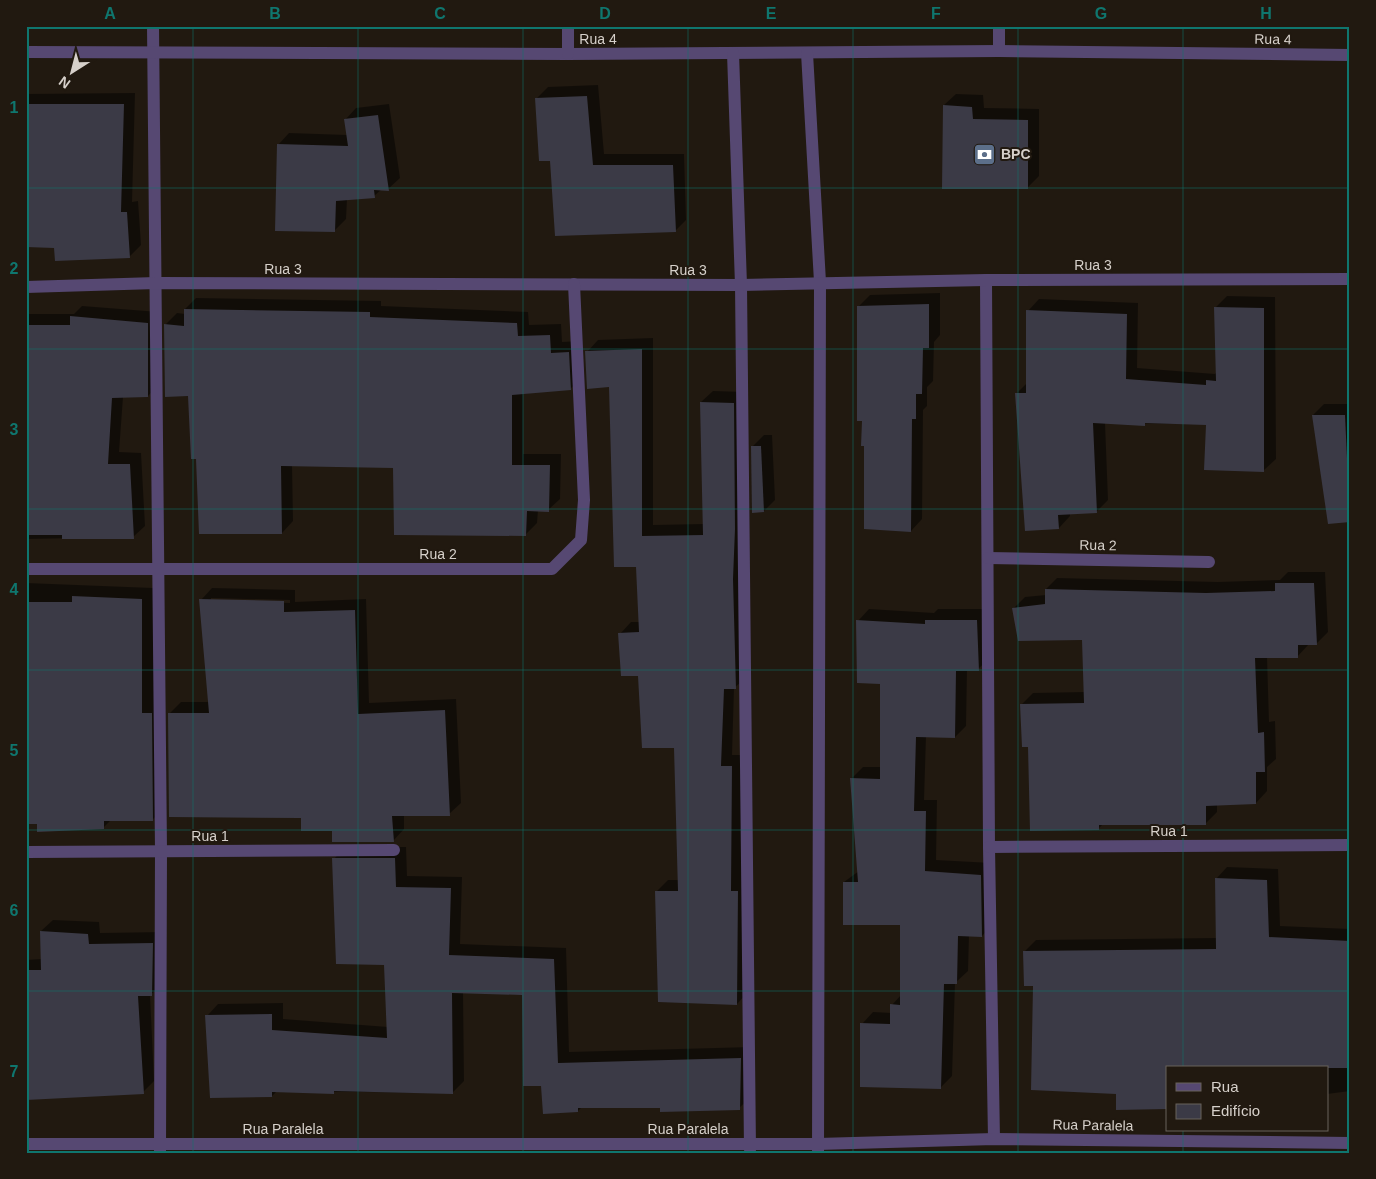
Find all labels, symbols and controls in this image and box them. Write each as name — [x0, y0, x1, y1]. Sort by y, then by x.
text: A — [104, 5, 116, 22]
text: B — [269, 5, 281, 22]
text: C — [434, 5, 446, 22]
text: D — [599, 5, 611, 22]
text: E — [766, 5, 777, 22]
text: F — [931, 5, 941, 22]
text: G — [1095, 5, 1107, 22]
text: H — [1260, 5, 1272, 22]
street label: Rua 4 — [579, 31, 617, 47]
street label: Rua 4 — [1254, 31, 1292, 47]
north arrow — [48, 48, 98, 98]
text: N — [56, 73, 73, 92]
text: 1 — [10, 99, 19, 116]
bank icon: BPC — [973, 142, 997, 166]
place label: BPC — [1001, 146, 1031, 162]
street label: Rua 3 — [1074, 257, 1112, 273]
text: 2 — [10, 260, 19, 277]
street label: Rua 3 — [264, 261, 302, 277]
street label: Rua 3 — [669, 262, 707, 278]
text: 3 — [10, 421, 19, 438]
street label: Rua 2 — [1079, 537, 1117, 553]
street label: Rua 2 — [419, 546, 457, 562]
text: 4 — [10, 581, 19, 598]
text: 5 — [10, 742, 19, 759]
street label: Rua 1 — [1150, 823, 1188, 839]
street label: Rua 1 — [191, 828, 229, 844]
text: 6 — [10, 902, 19, 919]
text: 7 — [10, 1063, 19, 1080]
legend — [1166, 1066, 1328, 1132]
text: Rua — [1211, 1078, 1239, 1095]
text: Edifício — [1211, 1102, 1260, 1119]
street label: Rua Paralela — [1052, 1116, 1134, 1134]
street label: Rua Paralela — [243, 1121, 324, 1137]
street label: Rua Paralela — [648, 1121, 729, 1137]

